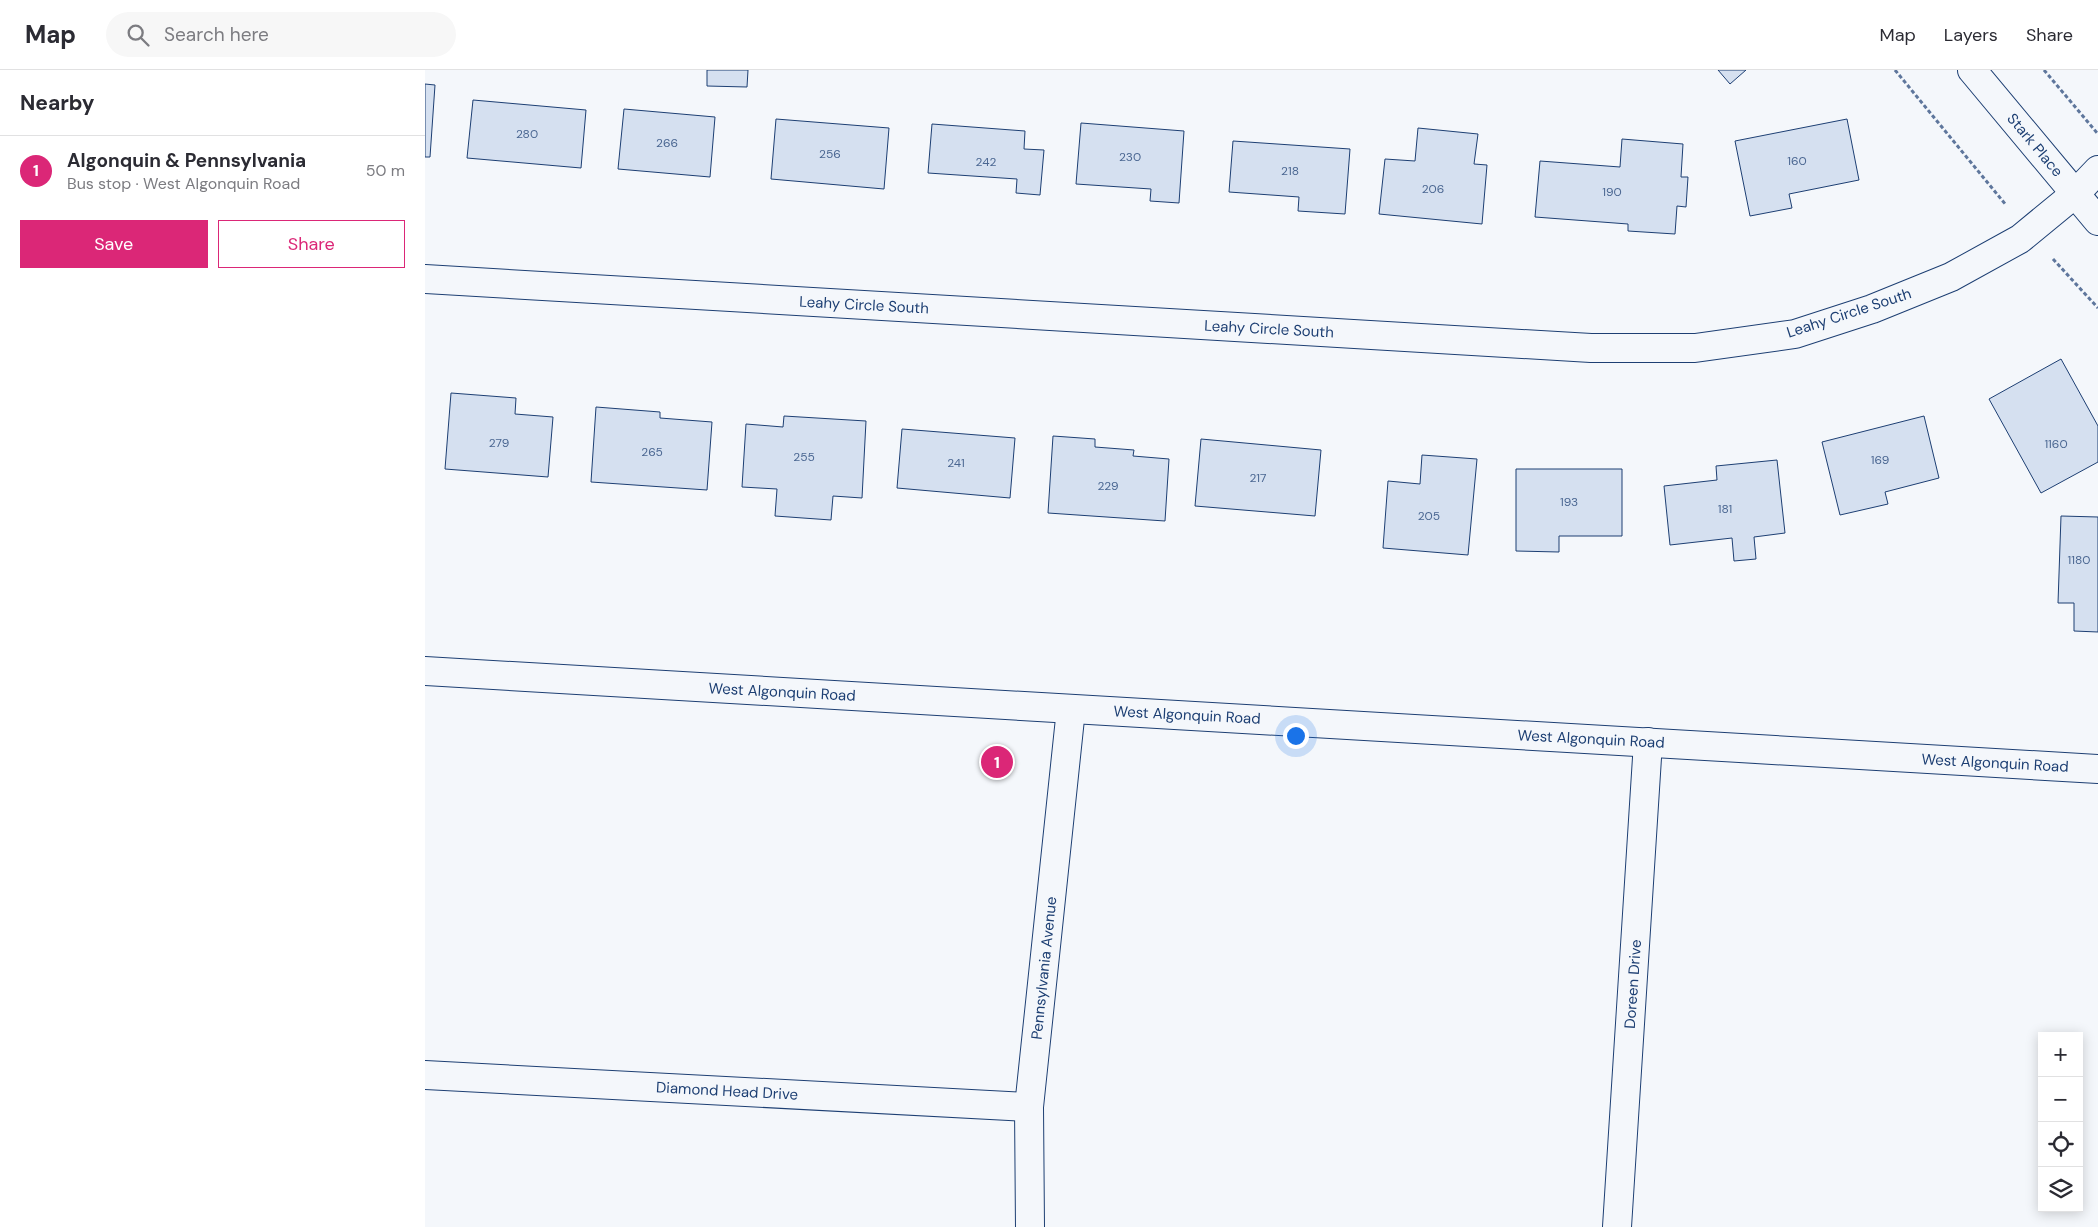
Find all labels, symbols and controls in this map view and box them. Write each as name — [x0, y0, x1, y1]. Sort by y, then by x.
search box — [106, 12, 456, 57]
text: Map — [25, 19, 76, 50]
icon: search — [124, 21, 152, 49]
text: Search here — [164, 22, 269, 47]
text: Map — [1880, 23, 1916, 47]
text: Layers — [1944, 23, 1998, 47]
text: Share — [2026, 23, 2073, 47]
text: Nearby — [20, 89, 94, 117]
street label: Stark Place — [2003, 109, 2067, 181]
house number: 280 — [516, 126, 538, 142]
house number: 266 — [656, 135, 678, 151]
house number: 256 — [819, 146, 841, 162]
text: Algonquin & Pennsylvania — [67, 148, 306, 173]
house number: 230 — [1119, 149, 1141, 165]
house number: 160 — [1787, 153, 1807, 169]
house number: 242 — [976, 154, 997, 170]
text: 1 — [33, 160, 39, 181]
text: 50 m — [366, 160, 405, 181]
house number: 218 — [1281, 163, 1299, 179]
text: Bus stop · West Algonquin Road — [67, 173, 300, 194]
house number: 206 — [1422, 181, 1444, 197]
house number: 190 — [1602, 184, 1622, 200]
button: Save — [20, 220, 208, 268]
button: Share — [218, 220, 405, 268]
street label: Leahy Circle South — [1784, 283, 1914, 343]
street label: Leahy Circle South — [799, 292, 929, 318]
street label: Leahy Circle South — [1204, 316, 1334, 342]
house number: 279 — [489, 435, 509, 451]
house number: 1160 — [2044, 436, 2068, 452]
house number: 265 — [641, 444, 663, 460]
house number: 255 — [793, 449, 815, 465]
house number: 169 — [1871, 452, 1889, 468]
house number: 241 — [947, 455, 965, 471]
house number: 217 — [1249, 470, 1267, 486]
house number: 229 — [1097, 478, 1119, 494]
house number: 193 — [1560, 494, 1578, 510]
house number: 181 — [1718, 501, 1732, 517]
house number: 205 — [1418, 508, 1440, 524]
house number: 1180 — [2068, 552, 2091, 568]
street label: West Algonquin Road — [708, 678, 856, 706]
street label: West Algonquin Road — [1113, 701, 1261, 729]
your location — [1283, 723, 1309, 749]
street label: West Algonquin Road — [1517, 725, 1665, 753]
pin: 1 — [981, 743, 1013, 781]
street label: West Algonquin Road — [1921, 749, 2069, 777]
street label: Pennsylvania Avenue — [1027, 895, 1061, 1041]
street label: Doreen Drive — [1620, 939, 1646, 1029]
map controls — [2038, 1032, 2083, 1212]
button: + — [2038, 1032, 2083, 1077]
street label: Diamond Head Drive — [655, 1077, 799, 1105]
button: − — [2038, 1077, 2083, 1122]
button: locate — [2038, 1122, 2083, 1167]
button: layers — [2038, 1167, 2083, 1212]

